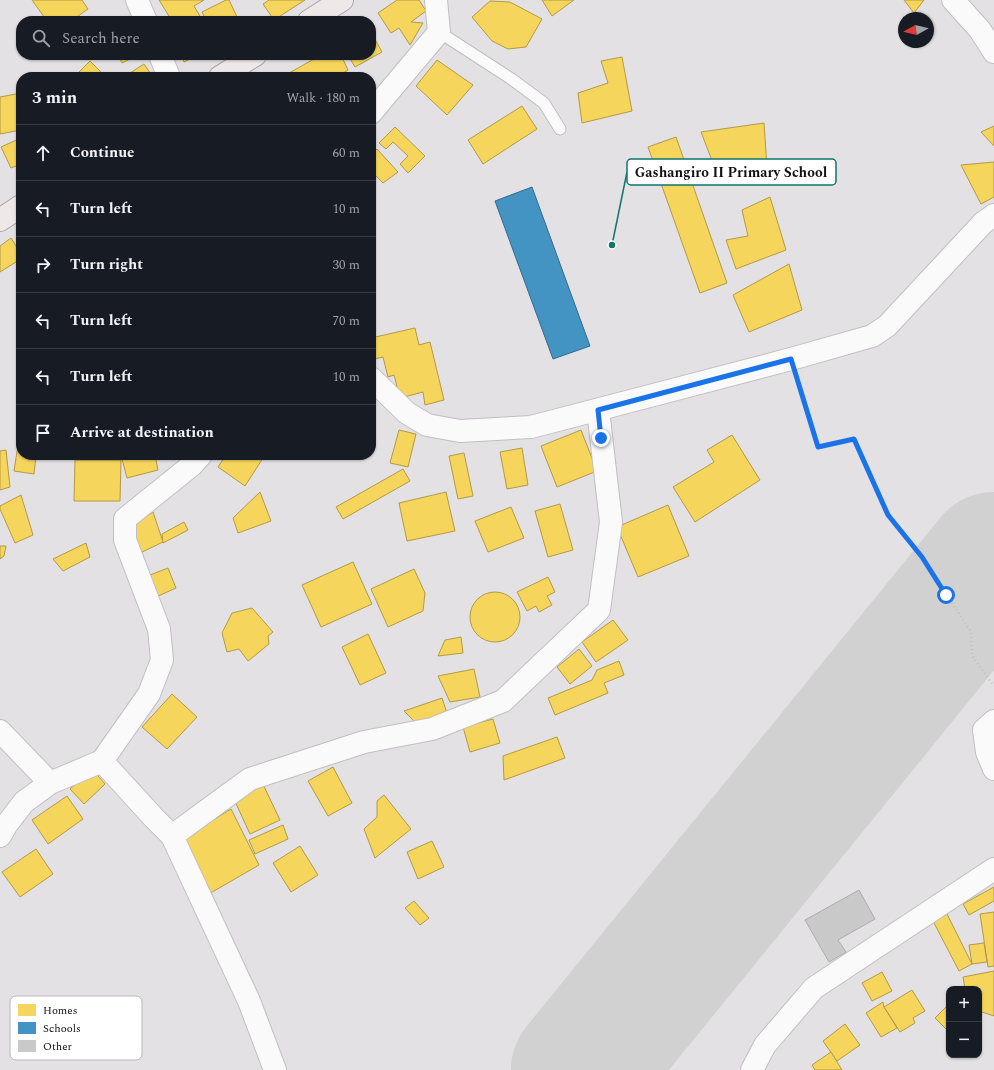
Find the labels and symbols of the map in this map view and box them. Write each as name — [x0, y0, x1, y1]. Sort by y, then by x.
north arrow — [898, 12, 934, 48]
callout: Gashangiro II Primary School — [627, 159, 836, 185]
text: Gashangiro II Primary School — [635, 162, 828, 183]
route end — [592, 429, 610, 447]
route start — [937, 586, 955, 604]
legend — [10, 996, 142, 1060]
text: Homes — [43, 1002, 77, 1019]
text: Schools — [43, 1020, 81, 1037]
text: Other — [43, 1038, 72, 1055]

